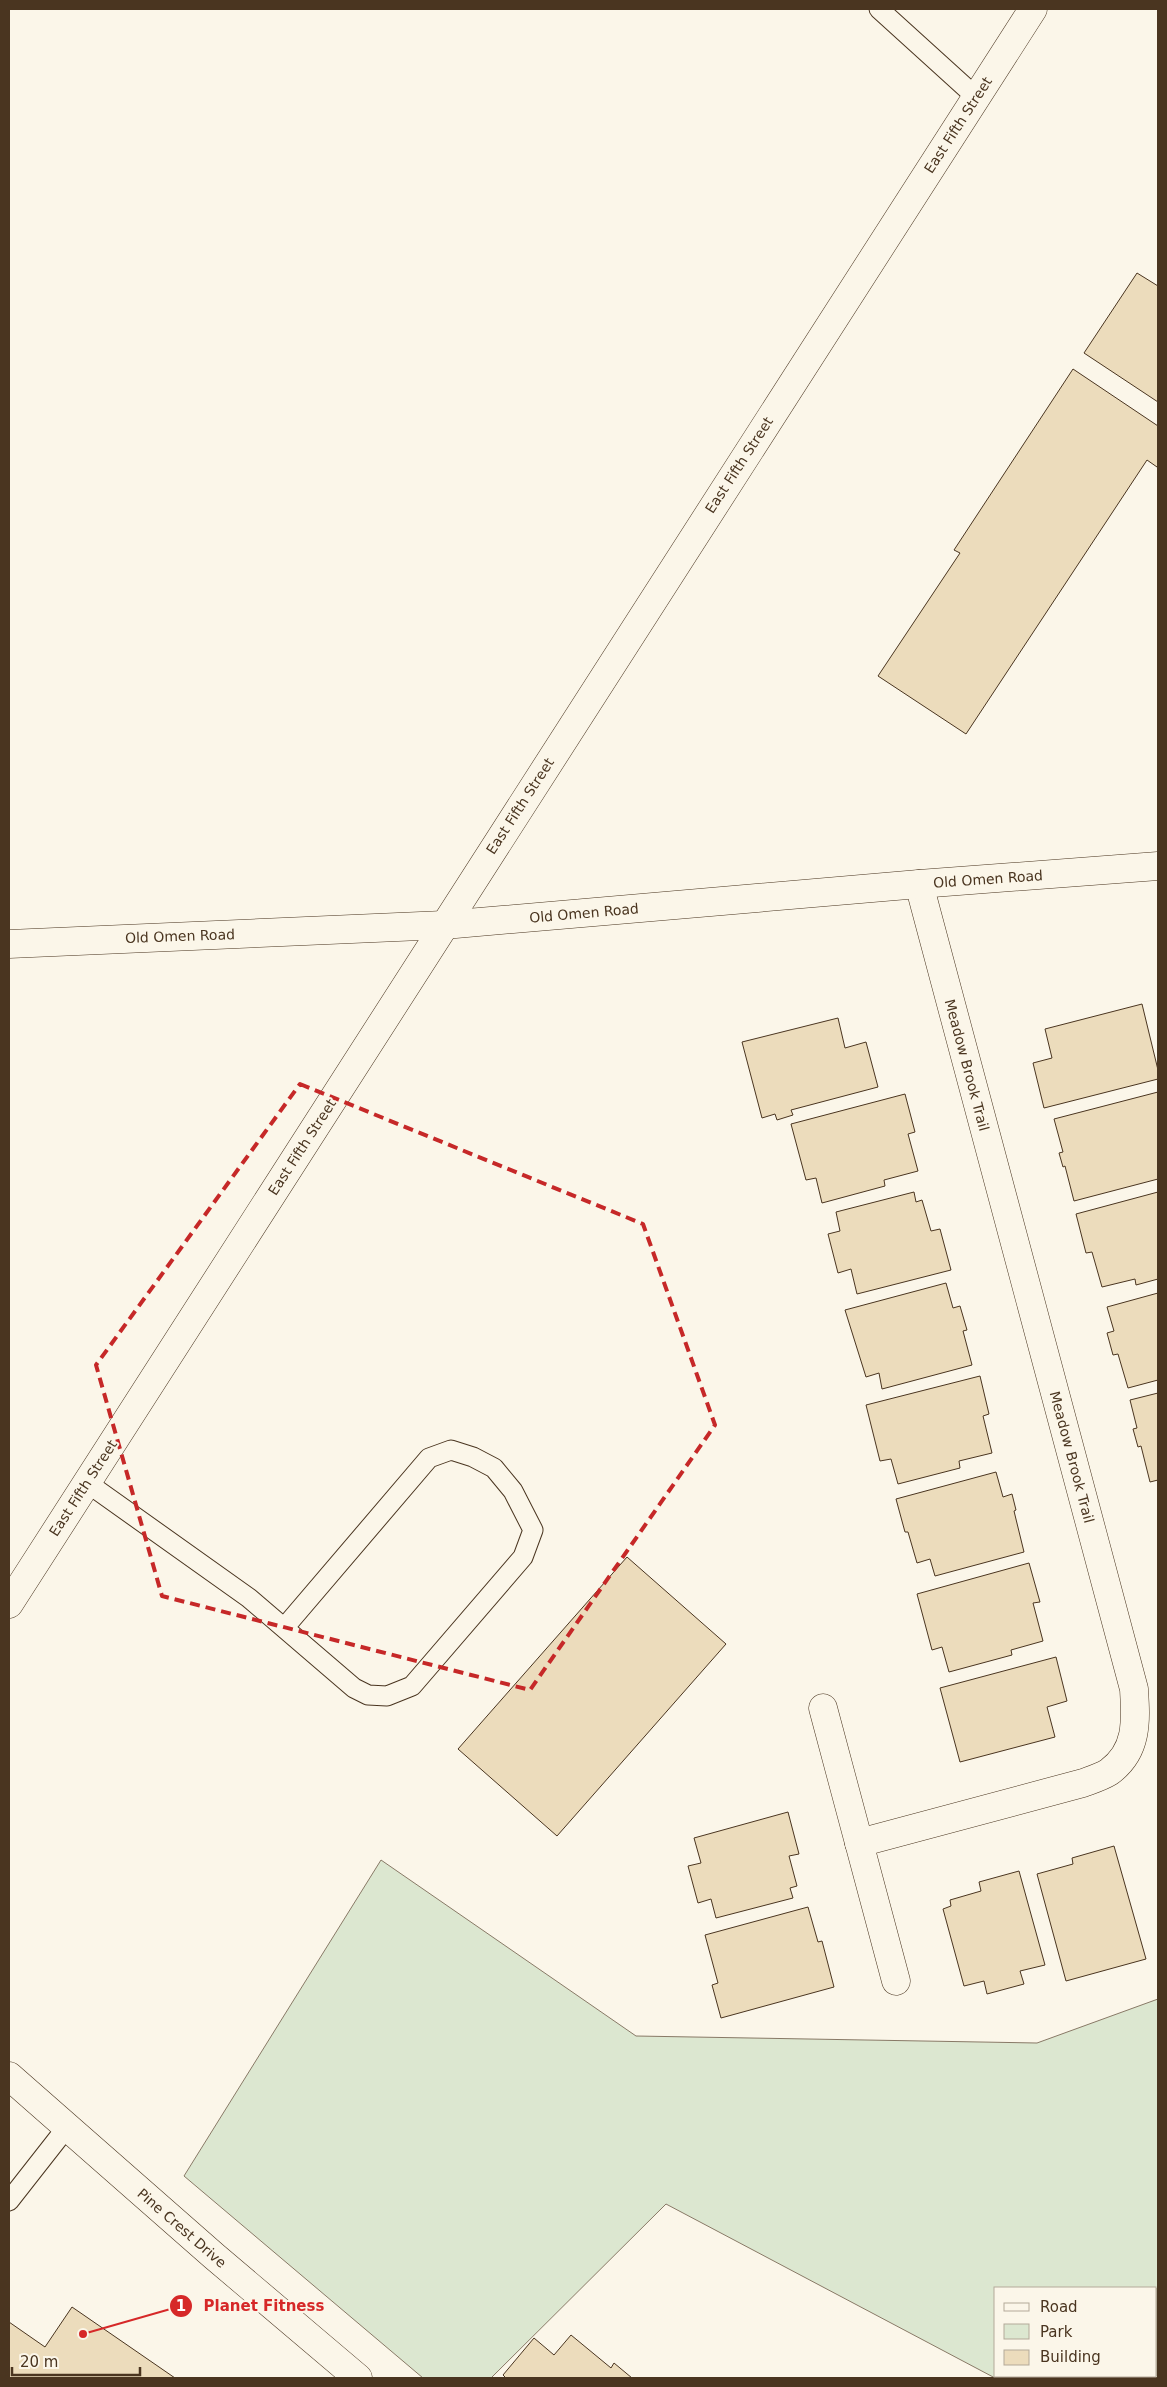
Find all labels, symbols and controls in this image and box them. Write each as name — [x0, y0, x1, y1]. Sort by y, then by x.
street label: East Fifth Street — [921, 73, 995, 176]
street label: East Fifth Street — [702, 413, 776, 516]
street label: East Fifth Street — [483, 754, 557, 857]
street label: Old Omen Road — [933, 867, 1043, 891]
street label: Old Omen Road — [529, 900, 639, 926]
street label: Old Omen Road — [125, 926, 235, 946]
street label: Meadow Brook Trail — [942, 997, 992, 1133]
street label: East Fifth Street — [265, 1095, 339, 1198]
street label: Meadow Brook Trail — [1047, 1389, 1097, 1525]
street label: East Fifth Street — [46, 1436, 120, 1539]
street label: Pine Crest Drive — [134, 2185, 230, 2271]
legend — [994, 2287, 1157, 2377]
callout: Planet Fitness — [168, 2291, 334, 2321]
text: 1 — [176, 2297, 186, 2315]
text: Planet Fitness — [204, 2297, 324, 2315]
text: Road — [1040, 2298, 1078, 2316]
text: Park — [1040, 2323, 1073, 2341]
scale bar — [12, 2344, 140, 2376]
text: Building — [1040, 2348, 1101, 2366]
text: 20 m — [20, 2353, 58, 2371]

